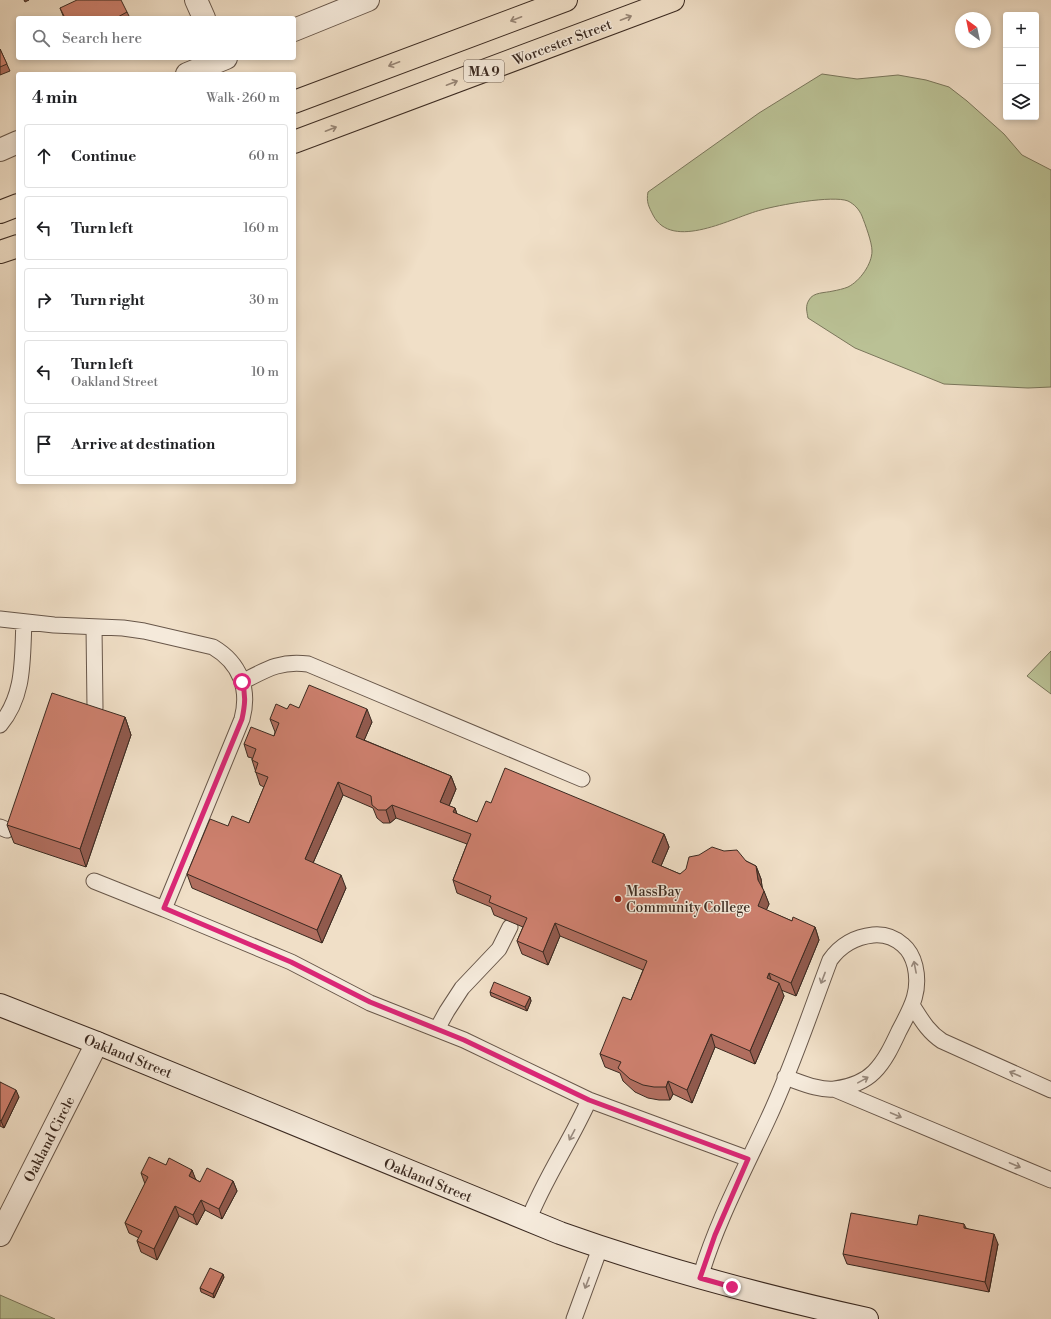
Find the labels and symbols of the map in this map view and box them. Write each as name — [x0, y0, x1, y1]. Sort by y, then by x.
north arrow — [955, 12, 991, 48]
one-way arrow — [620, 13, 632, 21]
one-way arrow — [510, 15, 522, 23]
street label: Worcester Street — [509, 16, 615, 70]
road number: MA 9 — [464, 60, 504, 82]
one-way arrow — [389, 61, 401, 69]
one-way arrow — [446, 79, 458, 87]
one-way arrow — [324, 124, 336, 132]
route start — [233, 673, 251, 691]
place label: MassBay Community College — [626, 883, 750, 917]
marker: MassBay Community College — [613, 894, 623, 904]
one-way arrow — [911, 961, 919, 974]
one-way arrow — [818, 972, 826, 984]
street label: Oakland Street — [81, 1031, 175, 1083]
one-way arrow — [1010, 1070, 1022, 1078]
one-way arrow — [857, 1075, 869, 1083]
street label: Oakland Circle — [21, 1093, 79, 1185]
one-way arrow — [889, 1112, 901, 1119]
one-way arrow — [568, 1129, 576, 1141]
street label: Oakland Street — [381, 1155, 475, 1207]
one-way arrow — [1009, 1162, 1021, 1170]
one-way arrow — [582, 1277, 590, 1289]
route end — [723, 1278, 741, 1296]

